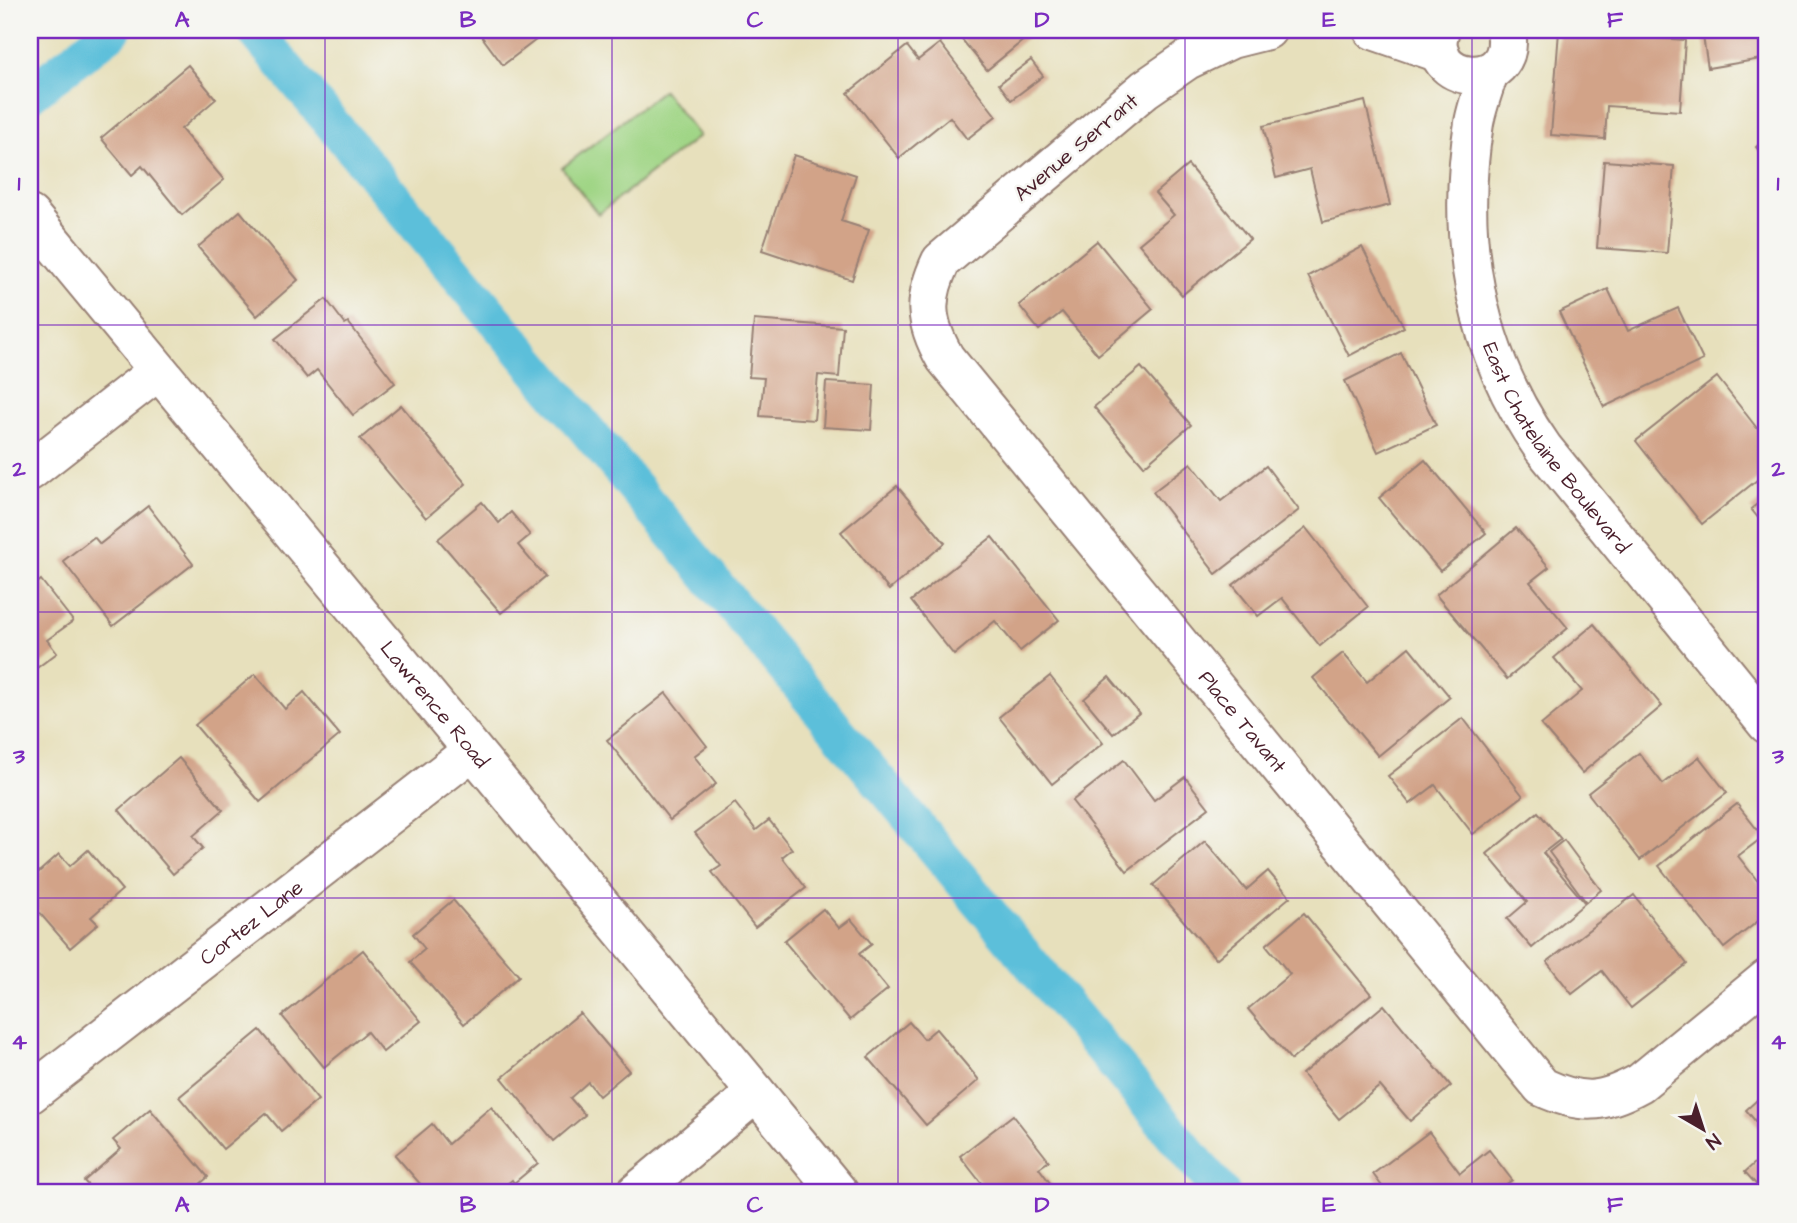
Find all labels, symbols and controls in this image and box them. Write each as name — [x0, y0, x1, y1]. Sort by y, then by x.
text: A — [175, 4, 190, 36]
text: B — [460, 4, 477, 36]
text: C — [747, 4, 764, 36]
text: D — [1035, 4, 1050, 36]
text: E — [1322, 4, 1336, 36]
text: F — [1607, 4, 1624, 36]
street label: Avenue Serrant — [1008, 86, 1145, 208]
text: 1 — [18, 167, 21, 199]
text: 1 — [1777, 167, 1780, 199]
street label: East Chatelaine Boulevard — [1475, 338, 1637, 560]
text: 2 — [11, 453, 26, 485]
text: 2 — [1770, 453, 1785, 485]
street label: Lawrence Road — [373, 635, 496, 775]
street label: Place Tavant — [1192, 664, 1293, 780]
text: 3 — [12, 740, 25, 772]
text: 3 — [1771, 740, 1784, 772]
street label: Cortez Lane — [194, 873, 309, 972]
text: 4 — [11, 1026, 27, 1058]
text: 4 — [1770, 1026, 1786, 1058]
north arrow — [1668, 1094, 1738, 1164]
text: N — [1700, 1127, 1726, 1155]
text: A — [175, 1189, 190, 1221]
text: B — [460, 1189, 477, 1221]
text: C — [747, 1189, 764, 1221]
text: D — [1035, 1189, 1050, 1221]
text: E — [1322, 1189, 1336, 1221]
text: F — [1607, 1189, 1624, 1221]

